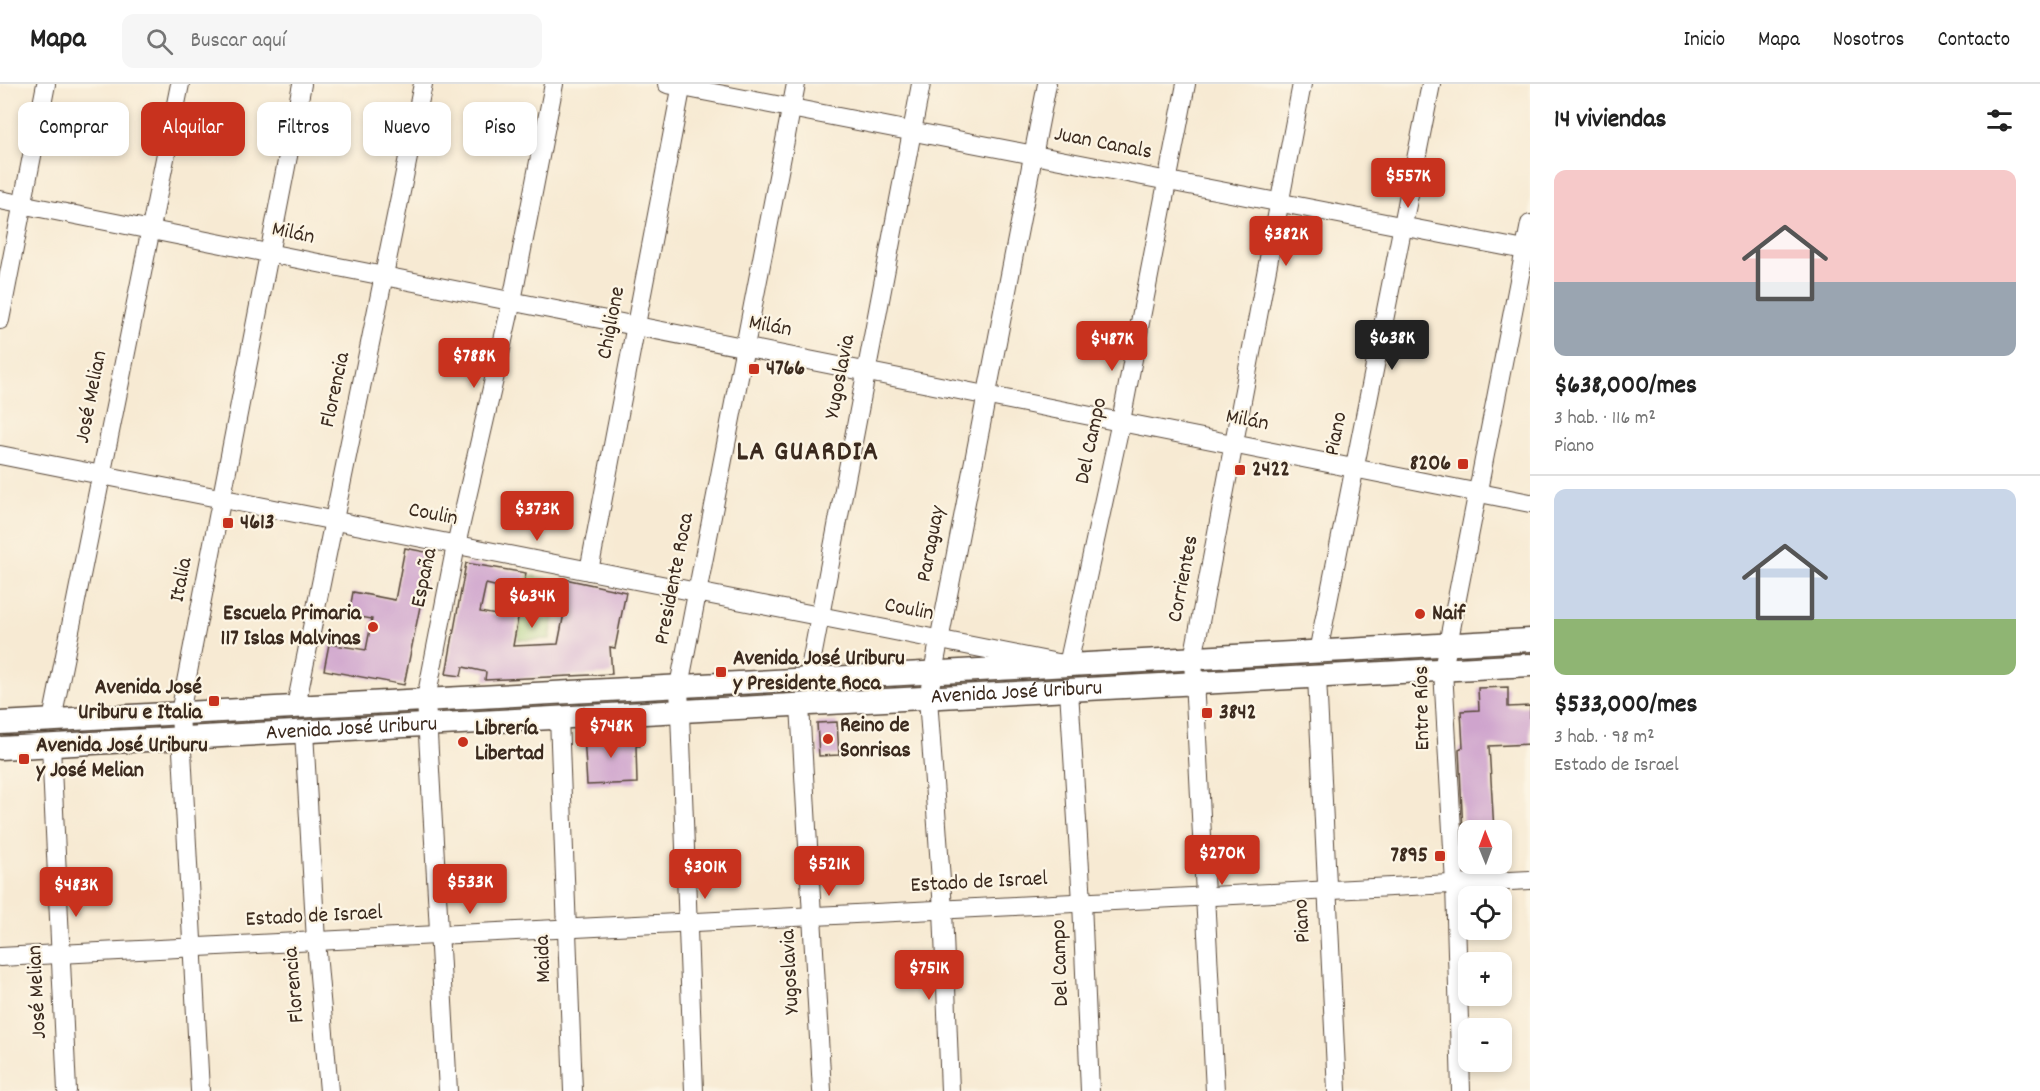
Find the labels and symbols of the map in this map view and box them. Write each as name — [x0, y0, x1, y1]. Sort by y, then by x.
street label: Juan Canals — [1051, 119, 1155, 169]
pin: $557K — [1366, 158, 1450, 209]
street label: Milán — [269, 214, 317, 254]
pin: $382K — [1244, 216, 1328, 267]
street label: Chiglione — [590, 284, 634, 362]
street label: Milán — [746, 308, 794, 346]
pin: $638K — [1350, 320, 1434, 371]
pin: $487K — [1070, 321, 1154, 372]
street label: Yugoslavia — [818, 332, 864, 422]
pin: $788K — [432, 338, 516, 389]
street label: José Melian — [68, 348, 116, 446]
street label: Florencia — [313, 349, 359, 430]
place label: 4766 — [766, 354, 805, 385]
marker: 4766 — [747, 362, 761, 376]
street label: Del Campo — [1068, 395, 1116, 487]
street label: Milán — [1223, 402, 1271, 440]
street label: Piano — [1318, 409, 1356, 459]
district label: LA GUARDIA — [736, 434, 880, 474]
place label: 8206 — [1410, 449, 1451, 480]
place label: 2422 — [1252, 455, 1290, 486]
marker: 8206 — [1456, 457, 1470, 471]
marker: 2422 — [1233, 463, 1247, 477]
pin: $373K — [495, 491, 579, 542]
street label: Coulin — [406, 495, 460, 535]
street label: Paraguay — [909, 502, 955, 585]
place label: 4613 — [240, 508, 275, 539]
street label: Presidente Roca — [647, 510, 703, 648]
marker: 4613 — [221, 516, 235, 530]
street label: Corrientes — [1160, 533, 1208, 625]
street label: España — [404, 545, 447, 611]
street label: Italia — [163, 554, 202, 605]
pin: $634K — [490, 578, 574, 629]
street label: Coulin — [882, 590, 936, 630]
place label: Escuela Primaria 117 Islas Malvinas — [221, 599, 362, 655]
place label: Naif — [1432, 599, 1466, 630]
marker: Naif — [1413, 607, 1427, 621]
marker: Escuela Primaria 117 Islas Malvinas — [366, 620, 380, 634]
place label: Avenida José Uriburu y Presidente Roca — [733, 644, 905, 700]
marker: Avenida José Uriburu y Presidente Roca — [714, 665, 728, 679]
street label: Entre Ríos — [1407, 665, 1439, 751]
place label: Avenida José Uriburu e Italia — [78, 673, 203, 729]
street label: Avenida José Uriburu — [930, 673, 1103, 713]
marker: Avenida José Uriburu e Italia — [207, 694, 221, 708]
place label: 3842 — [1219, 698, 1256, 729]
marker: 3842 — [1200, 706, 1214, 720]
pin: $748K — [569, 708, 653, 759]
street label: Avenida José Uriburu — [265, 709, 438, 749]
place label: Reino de Sonrisas — [840, 711, 911, 767]
place label: Librería Libertad — [475, 714, 544, 770]
place label: Avenida José Uriburu y José Melian — [36, 731, 208, 787]
marker: Reino de Sonrisas — [821, 732, 835, 746]
marker: Librería Libertad — [456, 735, 470, 749]
marker: Avenida José Uriburu y José Melian — [17, 752, 31, 766]
north arrow — [1458, 820, 1512, 874]
pin: $270K — [1180, 835, 1264, 886]
place label: 7895 — [1390, 841, 1428, 872]
pin: $521K — [787, 846, 871, 897]
pin: $301K — [663, 849, 747, 900]
marker: 7895 — [1433, 849, 1447, 863]
pin: $533K — [428, 864, 512, 915]
street label: Estado de Israel — [910, 864, 1048, 902]
pin: $483K — [34, 867, 118, 918]
street label: Estado de Israel — [245, 898, 383, 936]
street label: Piano — [1286, 898, 1320, 944]
street label: Del Campo — [1044, 919, 1078, 1007]
street label: Yugoslavia — [773, 928, 809, 1015]
street label: Maida — [528, 934, 560, 983]
street label: José Melian — [20, 944, 56, 1040]
street label: Florencia — [276, 945, 314, 1024]
pin: $751K — [887, 950, 971, 1001]

